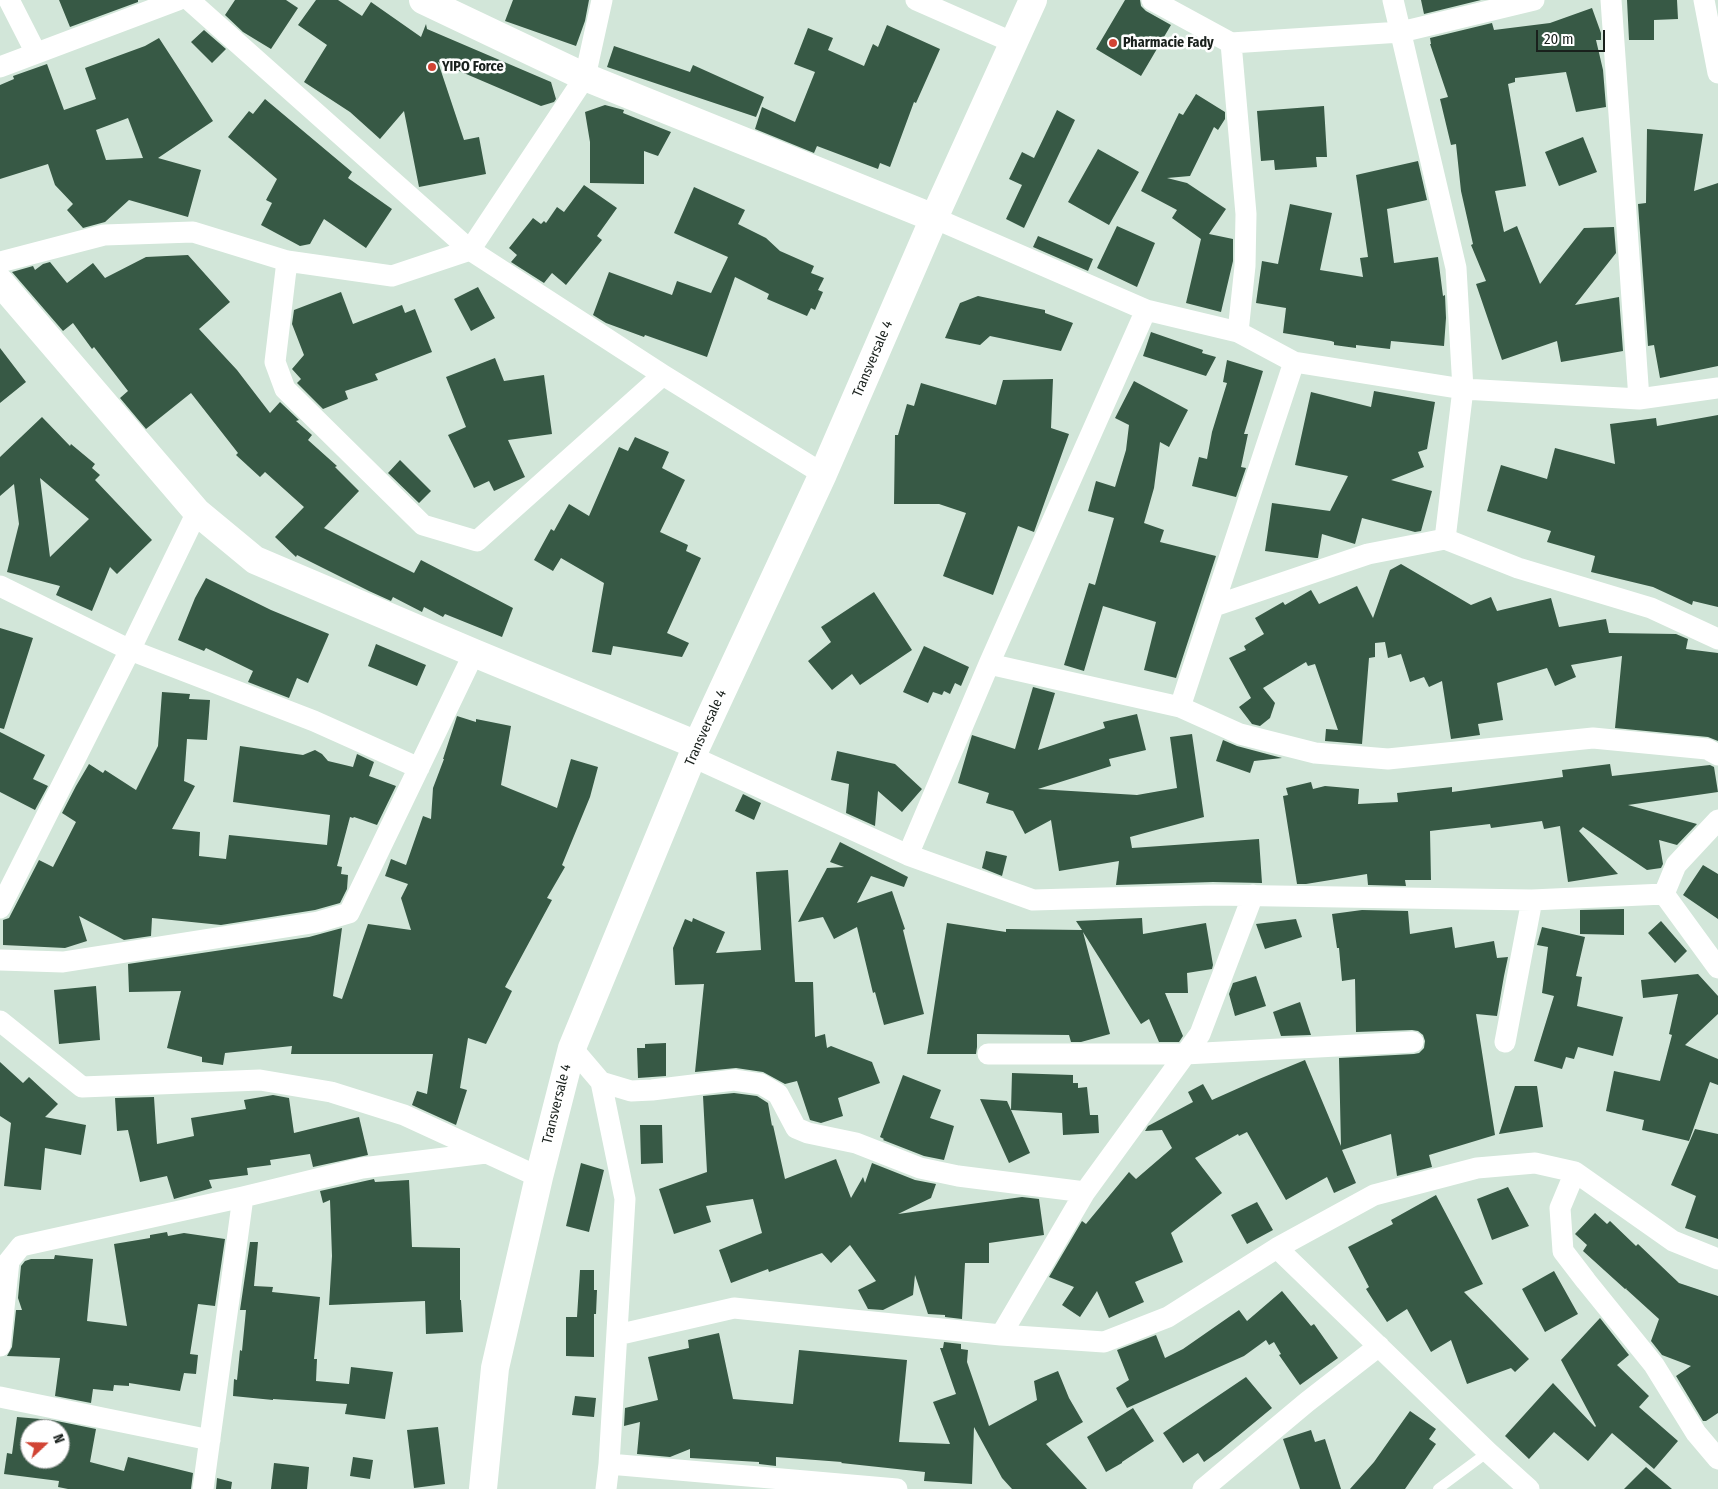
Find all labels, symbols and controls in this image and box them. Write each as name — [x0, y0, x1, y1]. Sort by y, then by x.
scale bar — [1538, 20, 1607, 52]
text: 20 m — [1544, 30, 1574, 48]
place label: Pharmacie Fady — [1123, 35, 1214, 51]
marker: Pharmacie Fady — [1107, 37, 1119, 49]
place label: YIPO Force — [442, 59, 504, 75]
marker: YIPO Force — [426, 61, 438, 73]
street label: Transversale 4 — [849, 318, 897, 400]
street label: Transversale 4 — [682, 687, 730, 769]
street label: Transversale 4 — [539, 1062, 575, 1146]
north arrow — [20, 1419, 70, 1469]
text: N — [49, 1432, 68, 1446]

